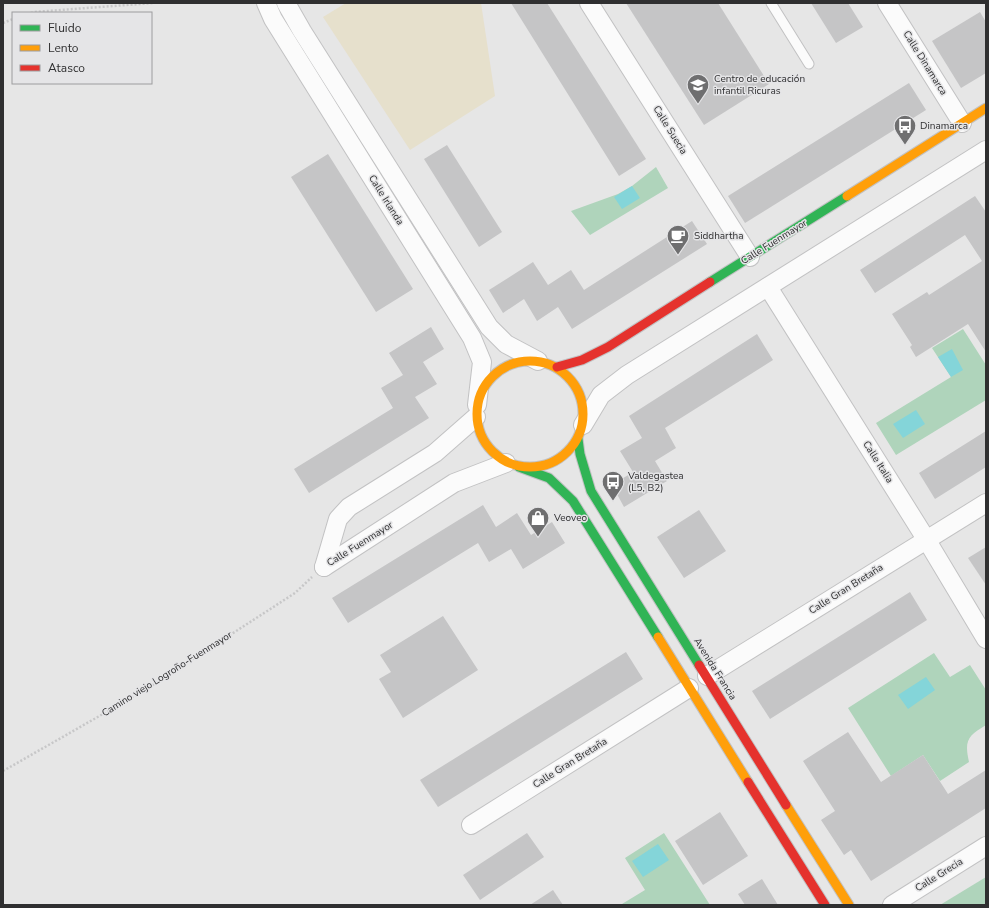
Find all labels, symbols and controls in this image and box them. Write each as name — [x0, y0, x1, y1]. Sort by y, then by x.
legend — [12, 12, 152, 84]
text: Fluido — [48, 20, 82, 36]
street label: Calle Dinamarca — [900, 28, 950, 98]
text: Lento — [48, 40, 79, 56]
text: Atasco — [48, 60, 85, 76]
school or university icon: Centro de educación infantil Ricuras — [685, 72, 711, 105]
place label: Centro de educación infantil Ricuras — [714, 72, 805, 98]
street label: Calle Suecia — [649, 103, 691, 157]
bus stop icon: Dinamarca — [892, 113, 918, 146]
place label: Dinamarca — [920, 119, 968, 133]
street label: Calle Irlanda — [365, 172, 407, 228]
street label: Calle Fuenmayor — [738, 216, 810, 268]
cafe icon: Siddhartha — [665, 223, 691, 256]
place label: Siddhartha — [694, 229, 743, 243]
street label: Calle Italia — [859, 438, 897, 486]
bus stop icon: Valdegastea (L5, B2) — [600, 469, 626, 502]
place label: Valdegastea (L5, B2) — [627, 469, 684, 495]
shop icon: Veoveo — [525, 505, 551, 538]
place label: Veoveo — [553, 511, 588, 525]
street label: Calle Fuenmayor — [324, 518, 396, 570]
street label: Calle Gran Bretaña — [806, 560, 886, 618]
street label: Camino viejo Logroño-Fuenmayor — [99, 628, 235, 720]
street label: Avenida Francia — [690, 635, 740, 703]
street label: Calle Gran Bretaña — [530, 734, 610, 792]
street label: Calle Grecia — [912, 855, 966, 895]

